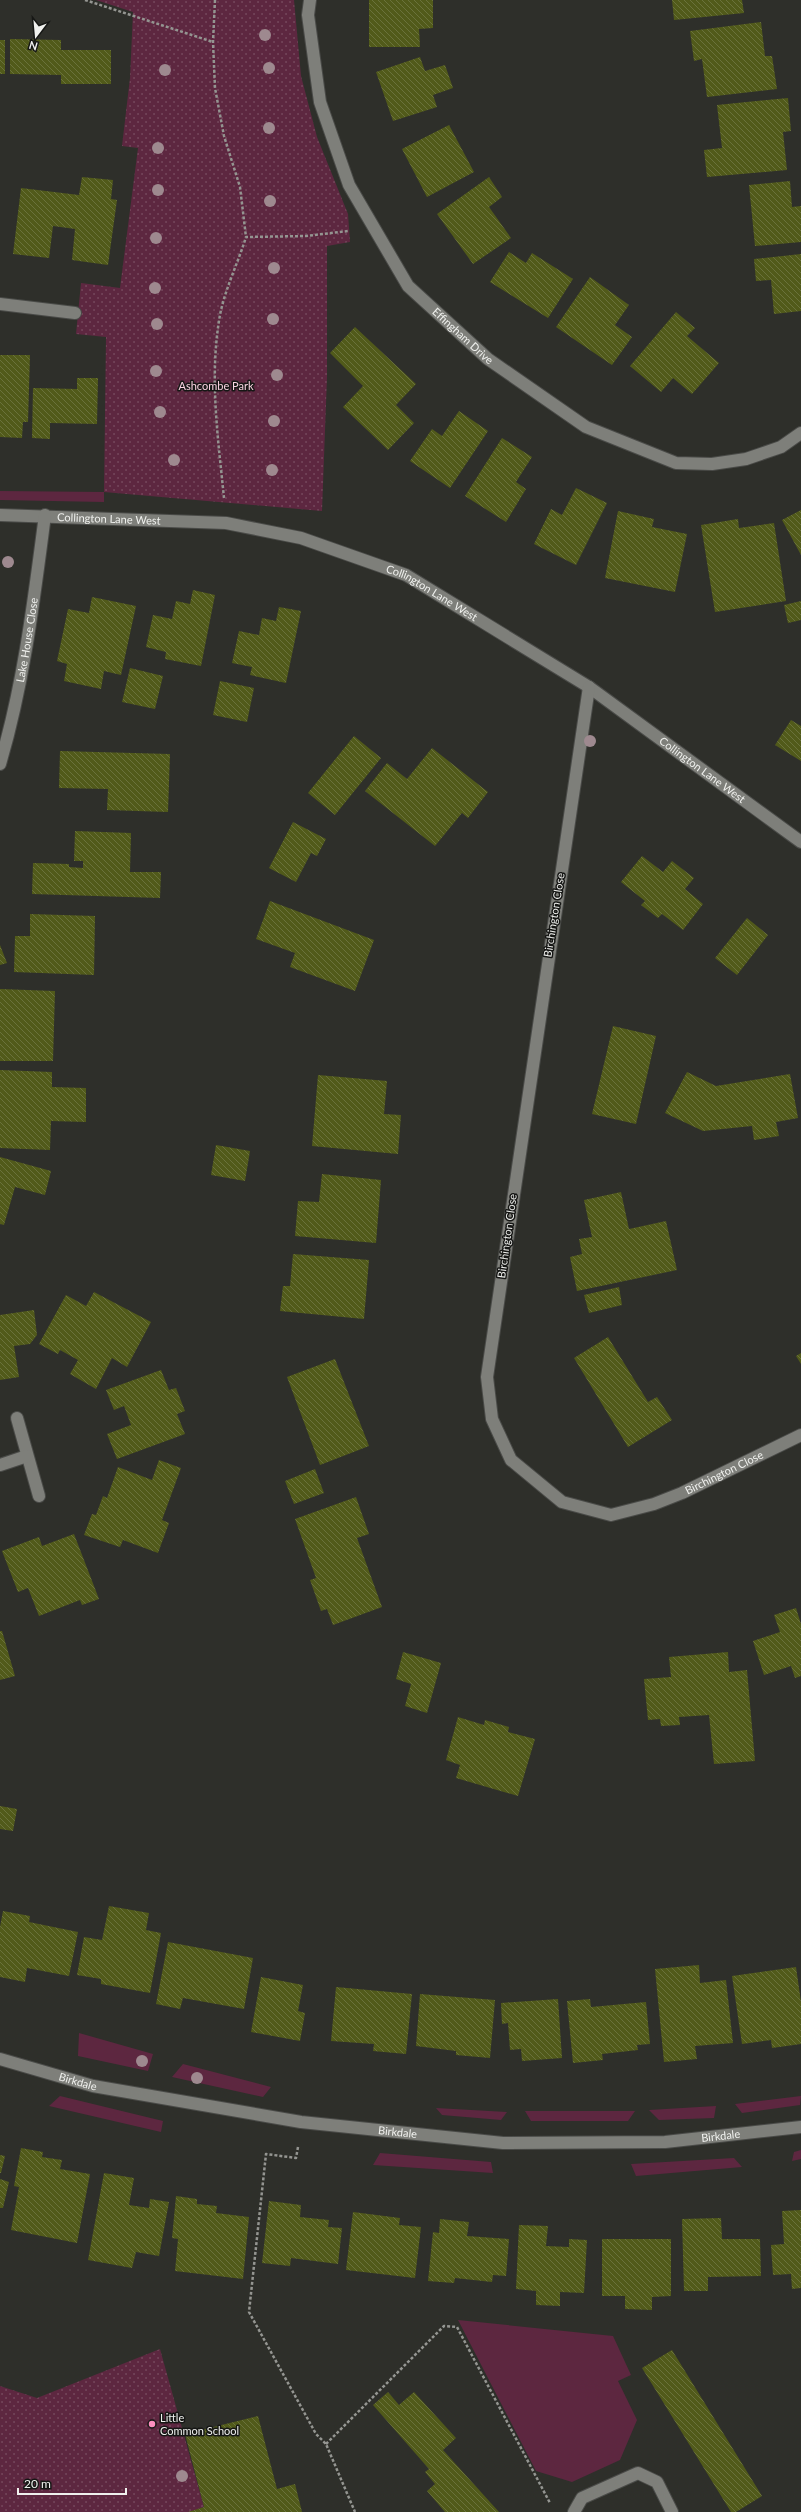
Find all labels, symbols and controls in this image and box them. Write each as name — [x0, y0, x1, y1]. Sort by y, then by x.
north arrow — [16, 16, 56, 56]
text: N — [27, 39, 39, 54]
street label: Effingham Drive — [430, 305, 496, 367]
park label: Ashcombe Park — [178, 379, 254, 392]
street label: Collington Lane West — [57, 510, 161, 527]
street label: Collington Lane West — [385, 562, 480, 623]
street label: Lake House Close — [13, 596, 40, 683]
street label: Collington Lane West — [657, 734, 748, 805]
street label: Birchington Close — [540, 872, 567, 958]
street label: Birchington Close — [494, 1193, 519, 1279]
street label: Birchington Close — [683, 1447, 765, 1497]
street label: Birkdale — [57, 2069, 98, 2093]
street label: Birkdale — [378, 2123, 418, 2140]
street label: Birkdale — [700, 2127, 741, 2144]
place label: Little Common School — [160, 2411, 239, 2437]
marker: Little Common School — [147, 2419, 157, 2429]
scale bar — [18, 2470, 126, 2496]
text: 20 m — [24, 2476, 51, 2491]

